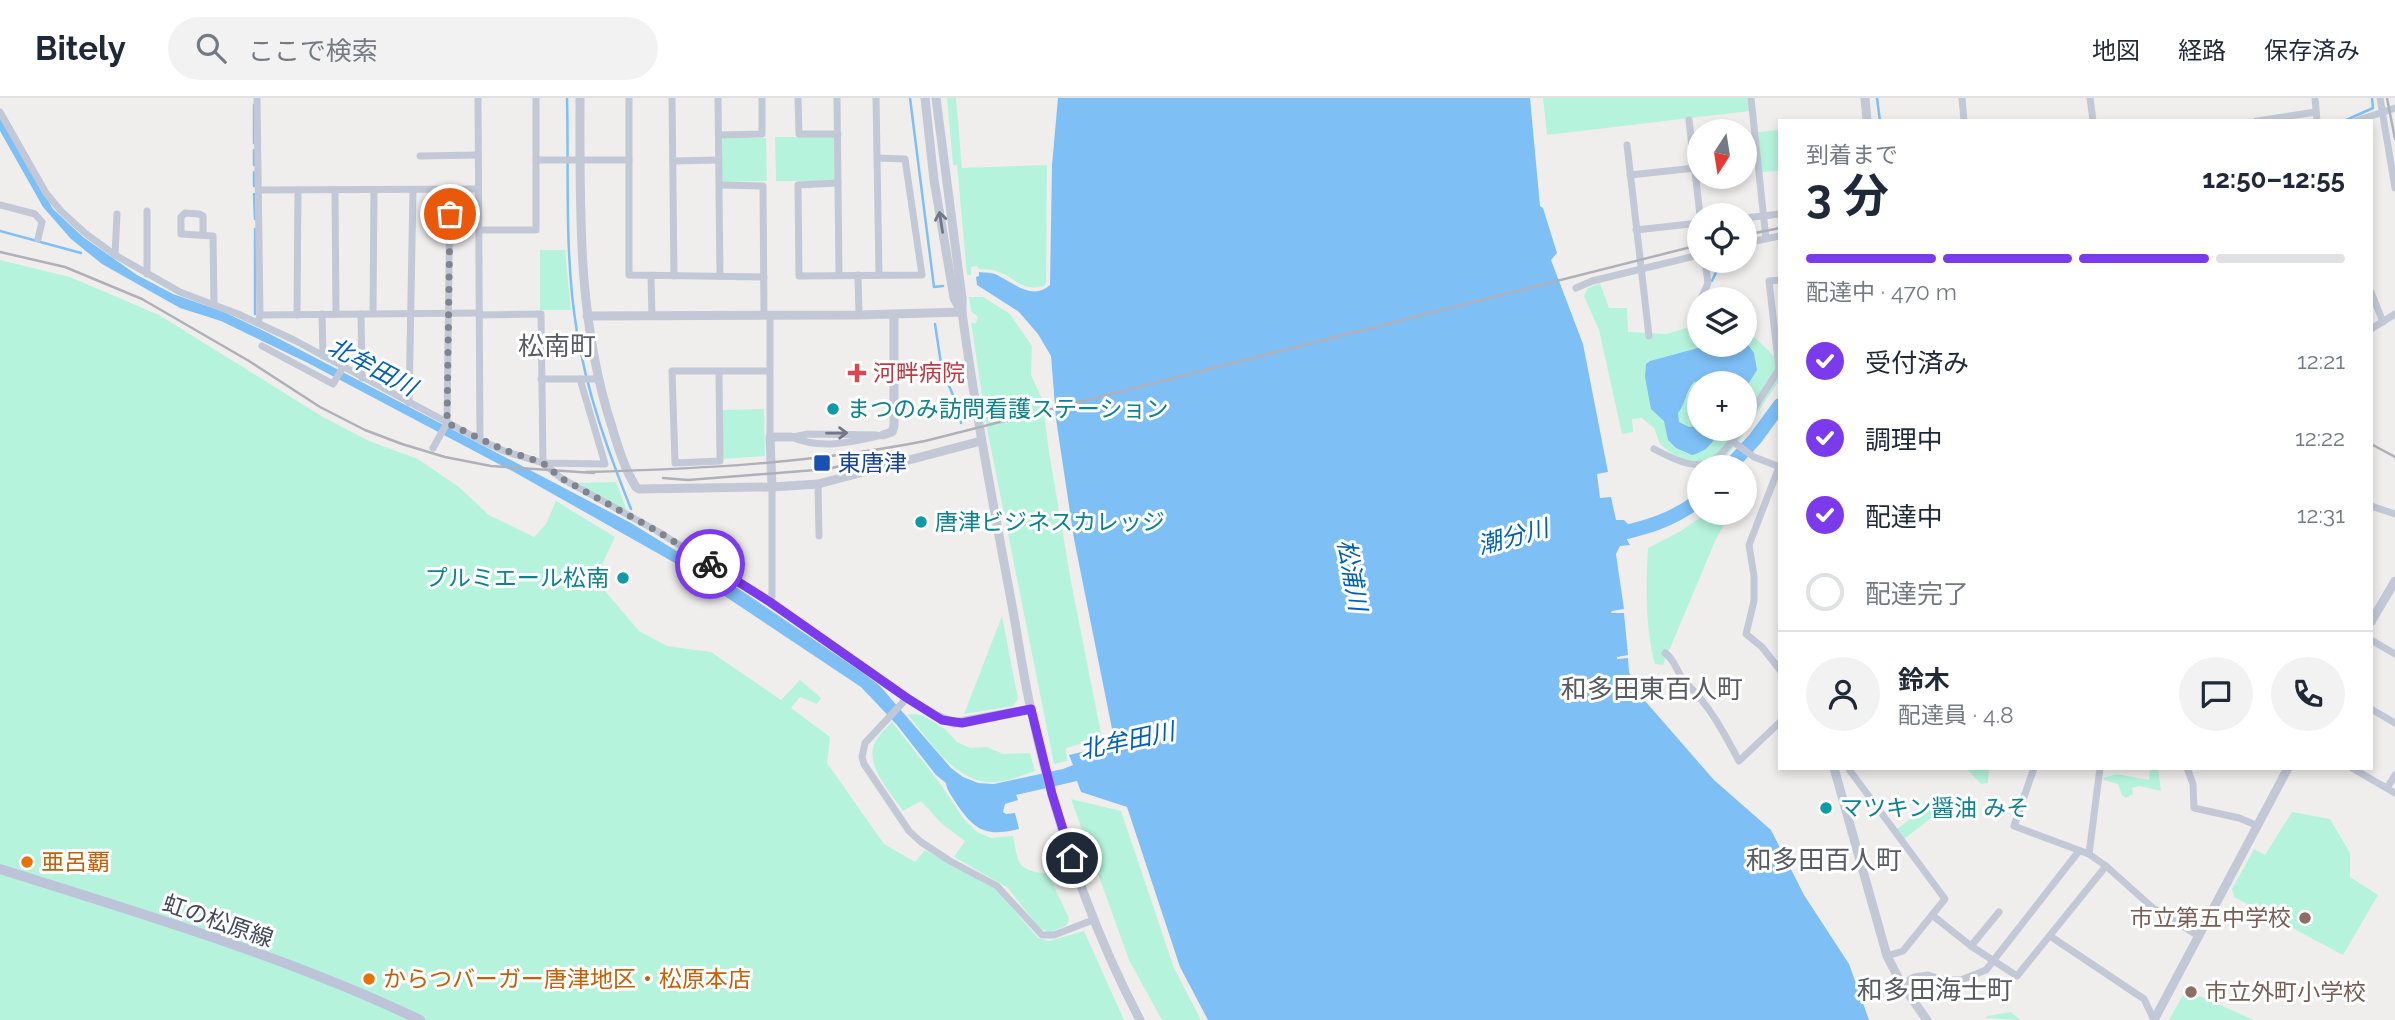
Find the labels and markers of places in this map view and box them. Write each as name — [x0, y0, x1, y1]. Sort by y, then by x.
pin — [420, 184, 480, 244]
place label: 河畔病院 — [873, 359, 965, 386]
marker: 河畔病院 — [847, 363, 867, 383]
place label: まつのみ訪問看護ステーション — [847, 395, 1169, 422]
marker: まつのみ訪問看護ステーション — [825, 401, 841, 417]
place label: 東唐津 — [838, 449, 907, 476]
marker: 東唐津 — [812, 453, 832, 473]
place label: 唐津ビジネスカレッジ — [935, 508, 1165, 535]
marker: 唐津ビジネスカレッジ — [913, 514, 929, 530]
place label: プルミエール松南 — [425, 564, 609, 591]
marker: プルミエール松南 — [615, 570, 631, 586]
place label: マツキン醤油 みそ — [1840, 794, 2029, 821]
marker: マツキン醤油 みそ — [1818, 800, 1834, 816]
pin — [1042, 828, 1102, 888]
place label: 亜呂覇 — [41, 848, 110, 875]
marker: 亜呂覇 — [19, 854, 35, 870]
place label: 市立第五中学校 — [2130, 904, 2291, 931]
marker: 市立第五中学校 — [2297, 910, 2313, 926]
place label: からつバーガー唐津地区・松原本店 — [383, 965, 751, 992]
marker: からつバーガー唐津地区・松原本店 — [361, 971, 377, 987]
place label: 市立外町小学校 — [2205, 978, 2366, 1005]
marker: 市立外町小学校 — [2183, 984, 2199, 1000]

